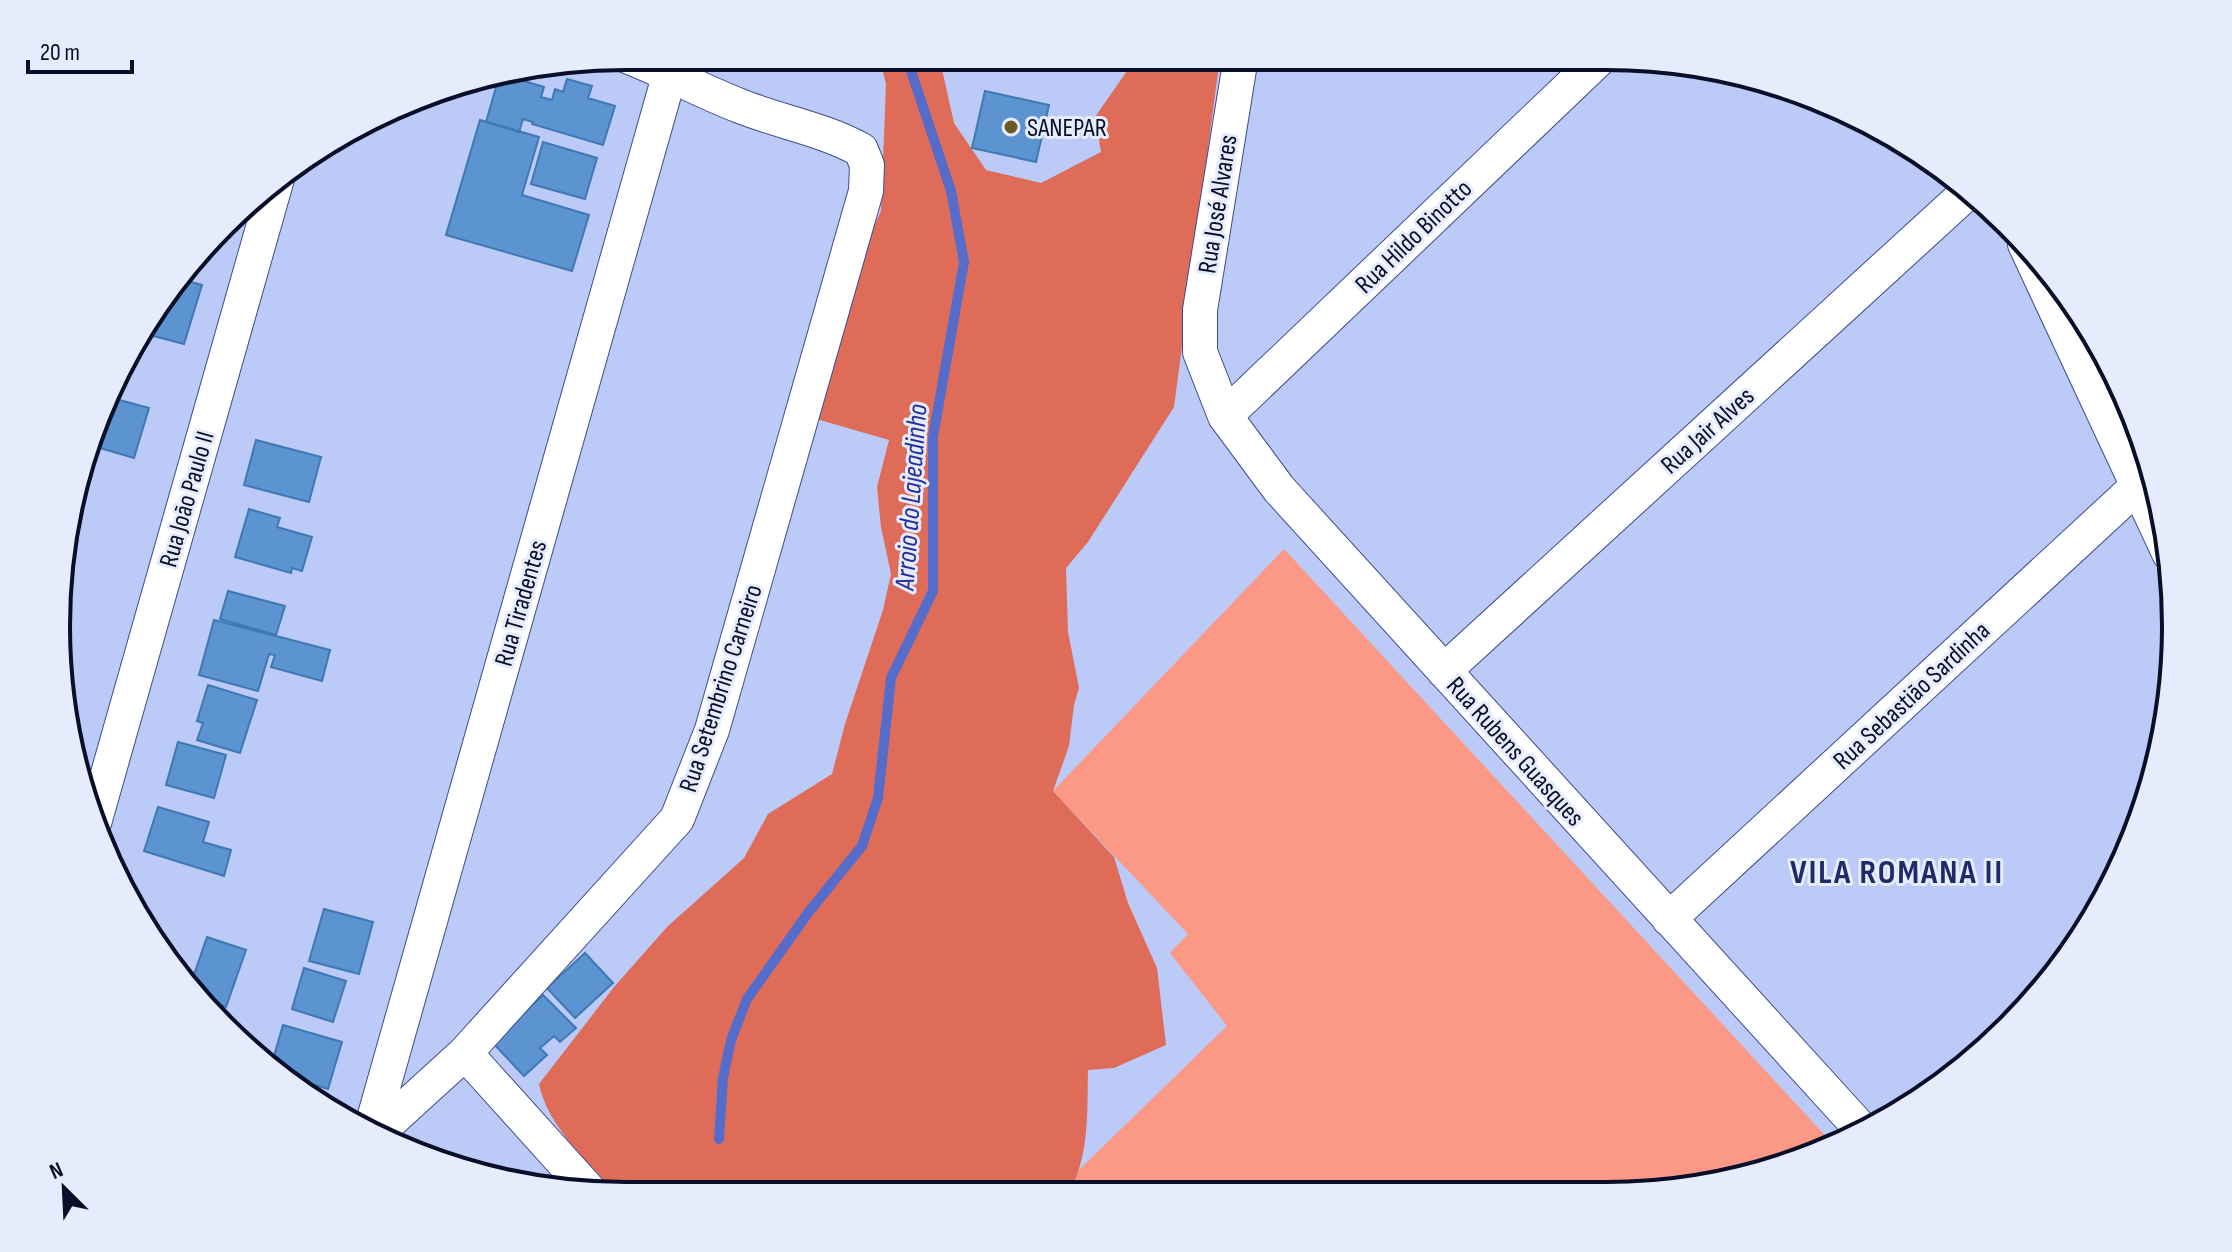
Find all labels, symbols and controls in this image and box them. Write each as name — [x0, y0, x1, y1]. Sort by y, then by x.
scale bar — [28, 24, 132, 74]
text: 20 m — [40, 38, 80, 67]
place label: SANEPAR — [1027, 113, 1107, 144]
marker: SANEPAR — [1002, 118, 1020, 136]
street label: Rua José Alvares — [1192, 133, 1245, 276]
street label: Rua Hildo Binotto — [1349, 174, 1479, 300]
street label: Rua Jair Alves — [1655, 381, 1761, 481]
water label: Arroio do Lajeadinho — [888, 402, 935, 592]
street label: Rua João Paulo II — [153, 428, 222, 571]
street label: Rua Tiradentes — [489, 537, 554, 670]
street label: Rua Setembrino Carneiro — [673, 581, 770, 796]
street label: Rua Sebastião Sardinha — [1827, 616, 1997, 777]
street label: Rua Rubens Guasques — [1440, 671, 1590, 833]
district label: VILA ROMANA II — [1790, 852, 2004, 893]
north arrow — [24, 1148, 104, 1228]
text: N — [46, 1156, 67, 1186]

